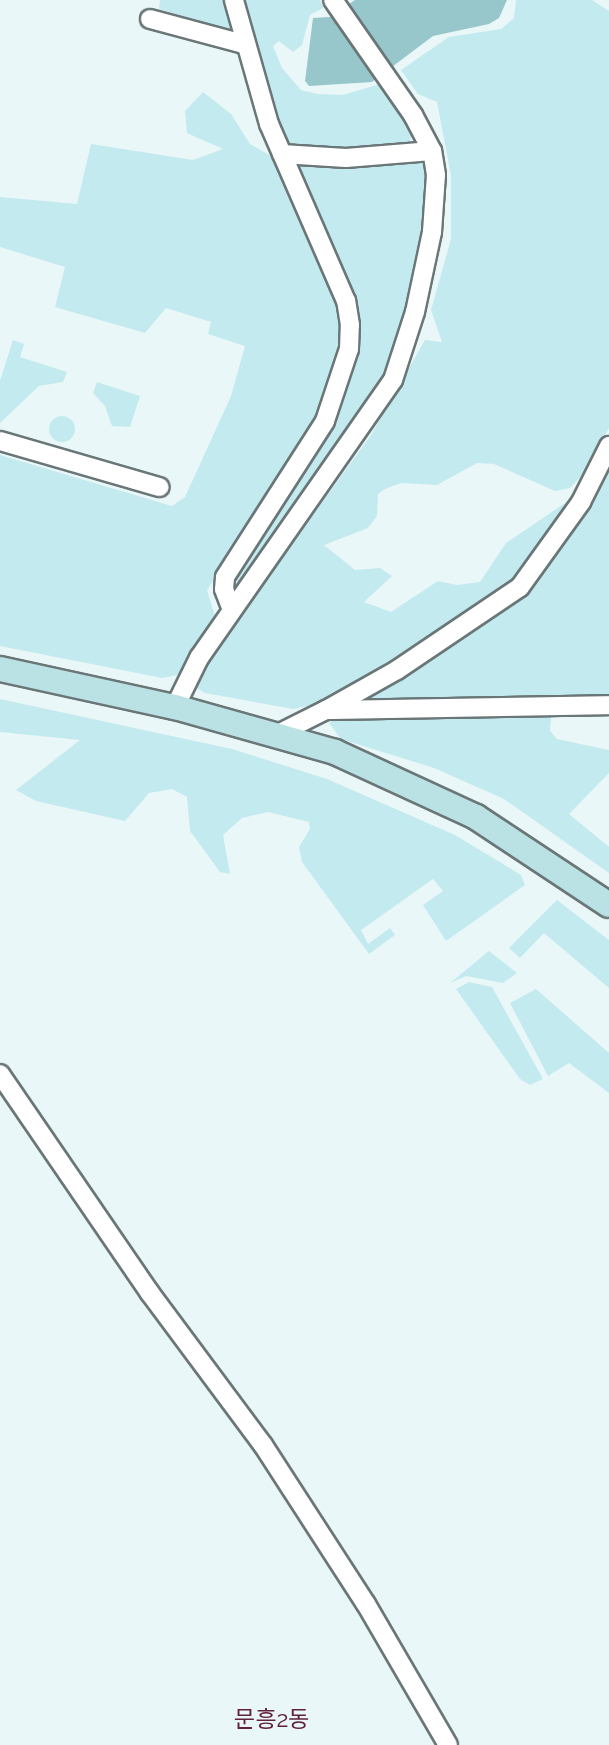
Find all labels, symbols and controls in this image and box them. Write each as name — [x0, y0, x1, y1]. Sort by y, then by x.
district label: 문흥2동 — [234, 1705, 310, 1733]

